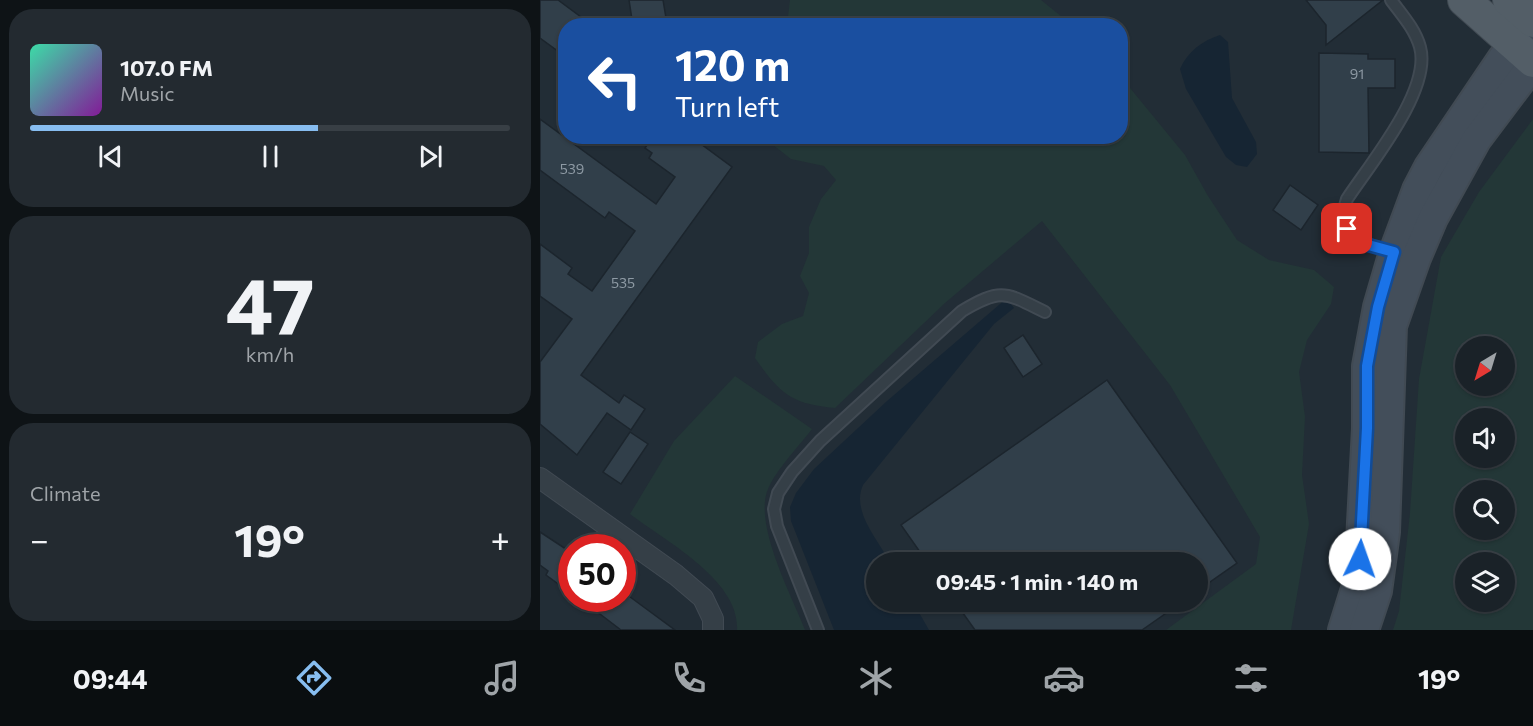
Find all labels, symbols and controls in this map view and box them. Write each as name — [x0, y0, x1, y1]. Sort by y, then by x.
text: 120 m — [675, 38, 790, 90]
icon: left — [576, 42, 654, 120]
text: 107.0 FM — [120, 54, 213, 81]
house number: 91 — [1350, 65, 1364, 82]
text: Music — [120, 81, 174, 105]
text: Turn left — [675, 90, 779, 123]
icon: previous — [94, 140, 127, 173]
icon: pause — [254, 140, 287, 173]
icon: next — [414, 140, 447, 173]
house number: 539 — [560, 160, 584, 177]
pin — [1321, 203, 1372, 254]
icon: arrive — [1330, 212, 1363, 245]
text: 47 — [225, 255, 315, 350]
house number: 535 — [611, 274, 635, 291]
north arrow — [1455, 336, 1515, 396]
map controls — [1455, 336, 1515, 612]
text: km/h — [246, 342, 294, 366]
button: sound — [1455, 408, 1515, 468]
button: search — [1455, 480, 1515, 540]
text: Climate — [30, 481, 100, 505]
text: 19° — [234, 511, 305, 566]
text: − — [30, 518, 49, 559]
text: + — [491, 518, 510, 559]
position arrow — [1328, 527, 1392, 591]
speed limit sign: 50 — [558, 534, 636, 612]
button: layers — [1455, 552, 1515, 612]
text: 09:45 · 1 min · 140 m — [936, 568, 1138, 595]
icon: directions — [293, 657, 335, 699]
icon: music — [481, 657, 523, 699]
icon: phone — [668, 657, 710, 699]
icon: climate — [855, 657, 897, 699]
icon: car — [1043, 657, 1085, 699]
icon: filters — [1230, 657, 1272, 699]
text: 09:44 — [73, 662, 148, 695]
text: 19° — [1418, 662, 1460, 695]

